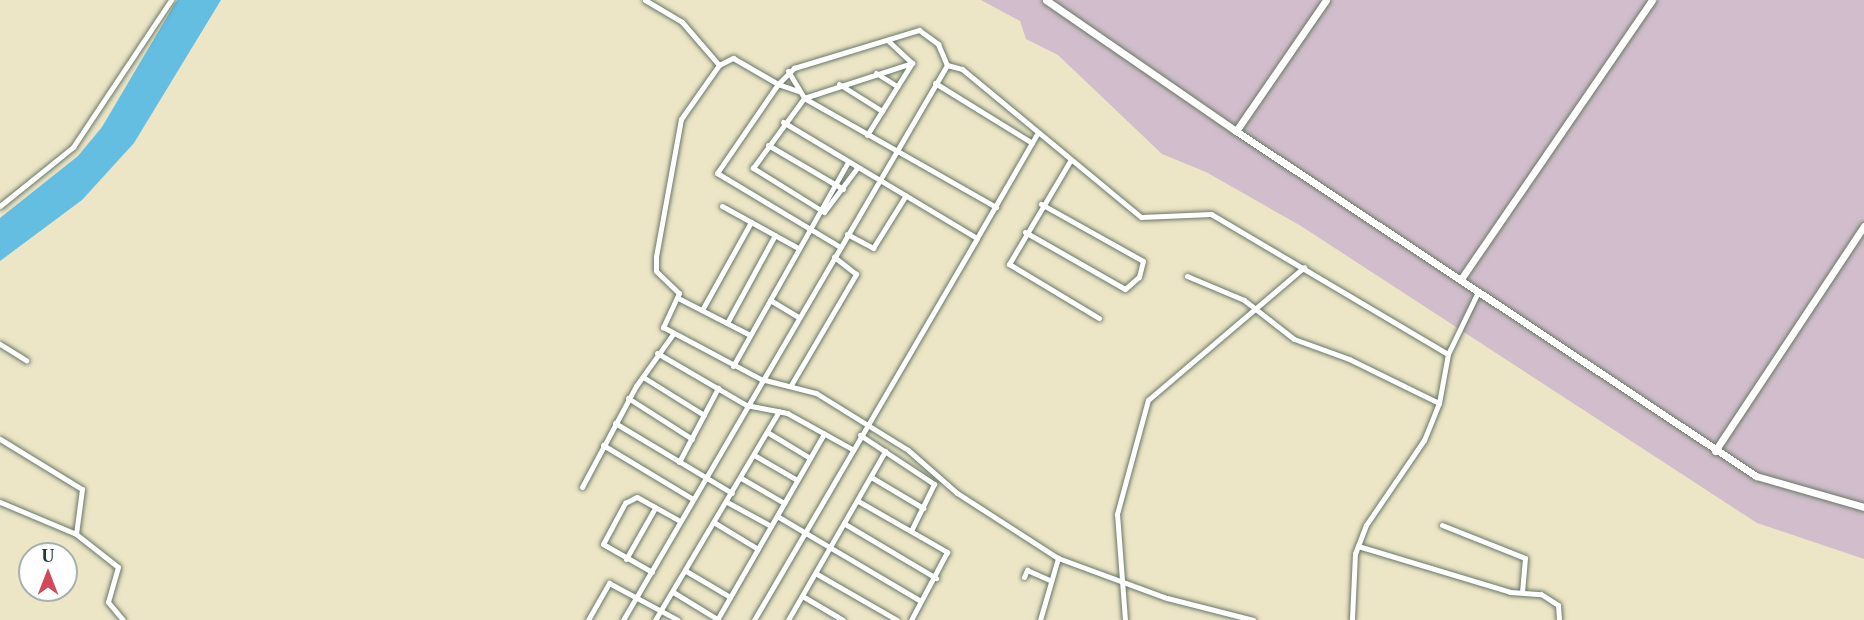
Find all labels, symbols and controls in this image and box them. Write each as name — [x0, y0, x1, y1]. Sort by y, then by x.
north arrow — [18, 542, 78, 602]
text: U — [42, 546, 55, 566]

